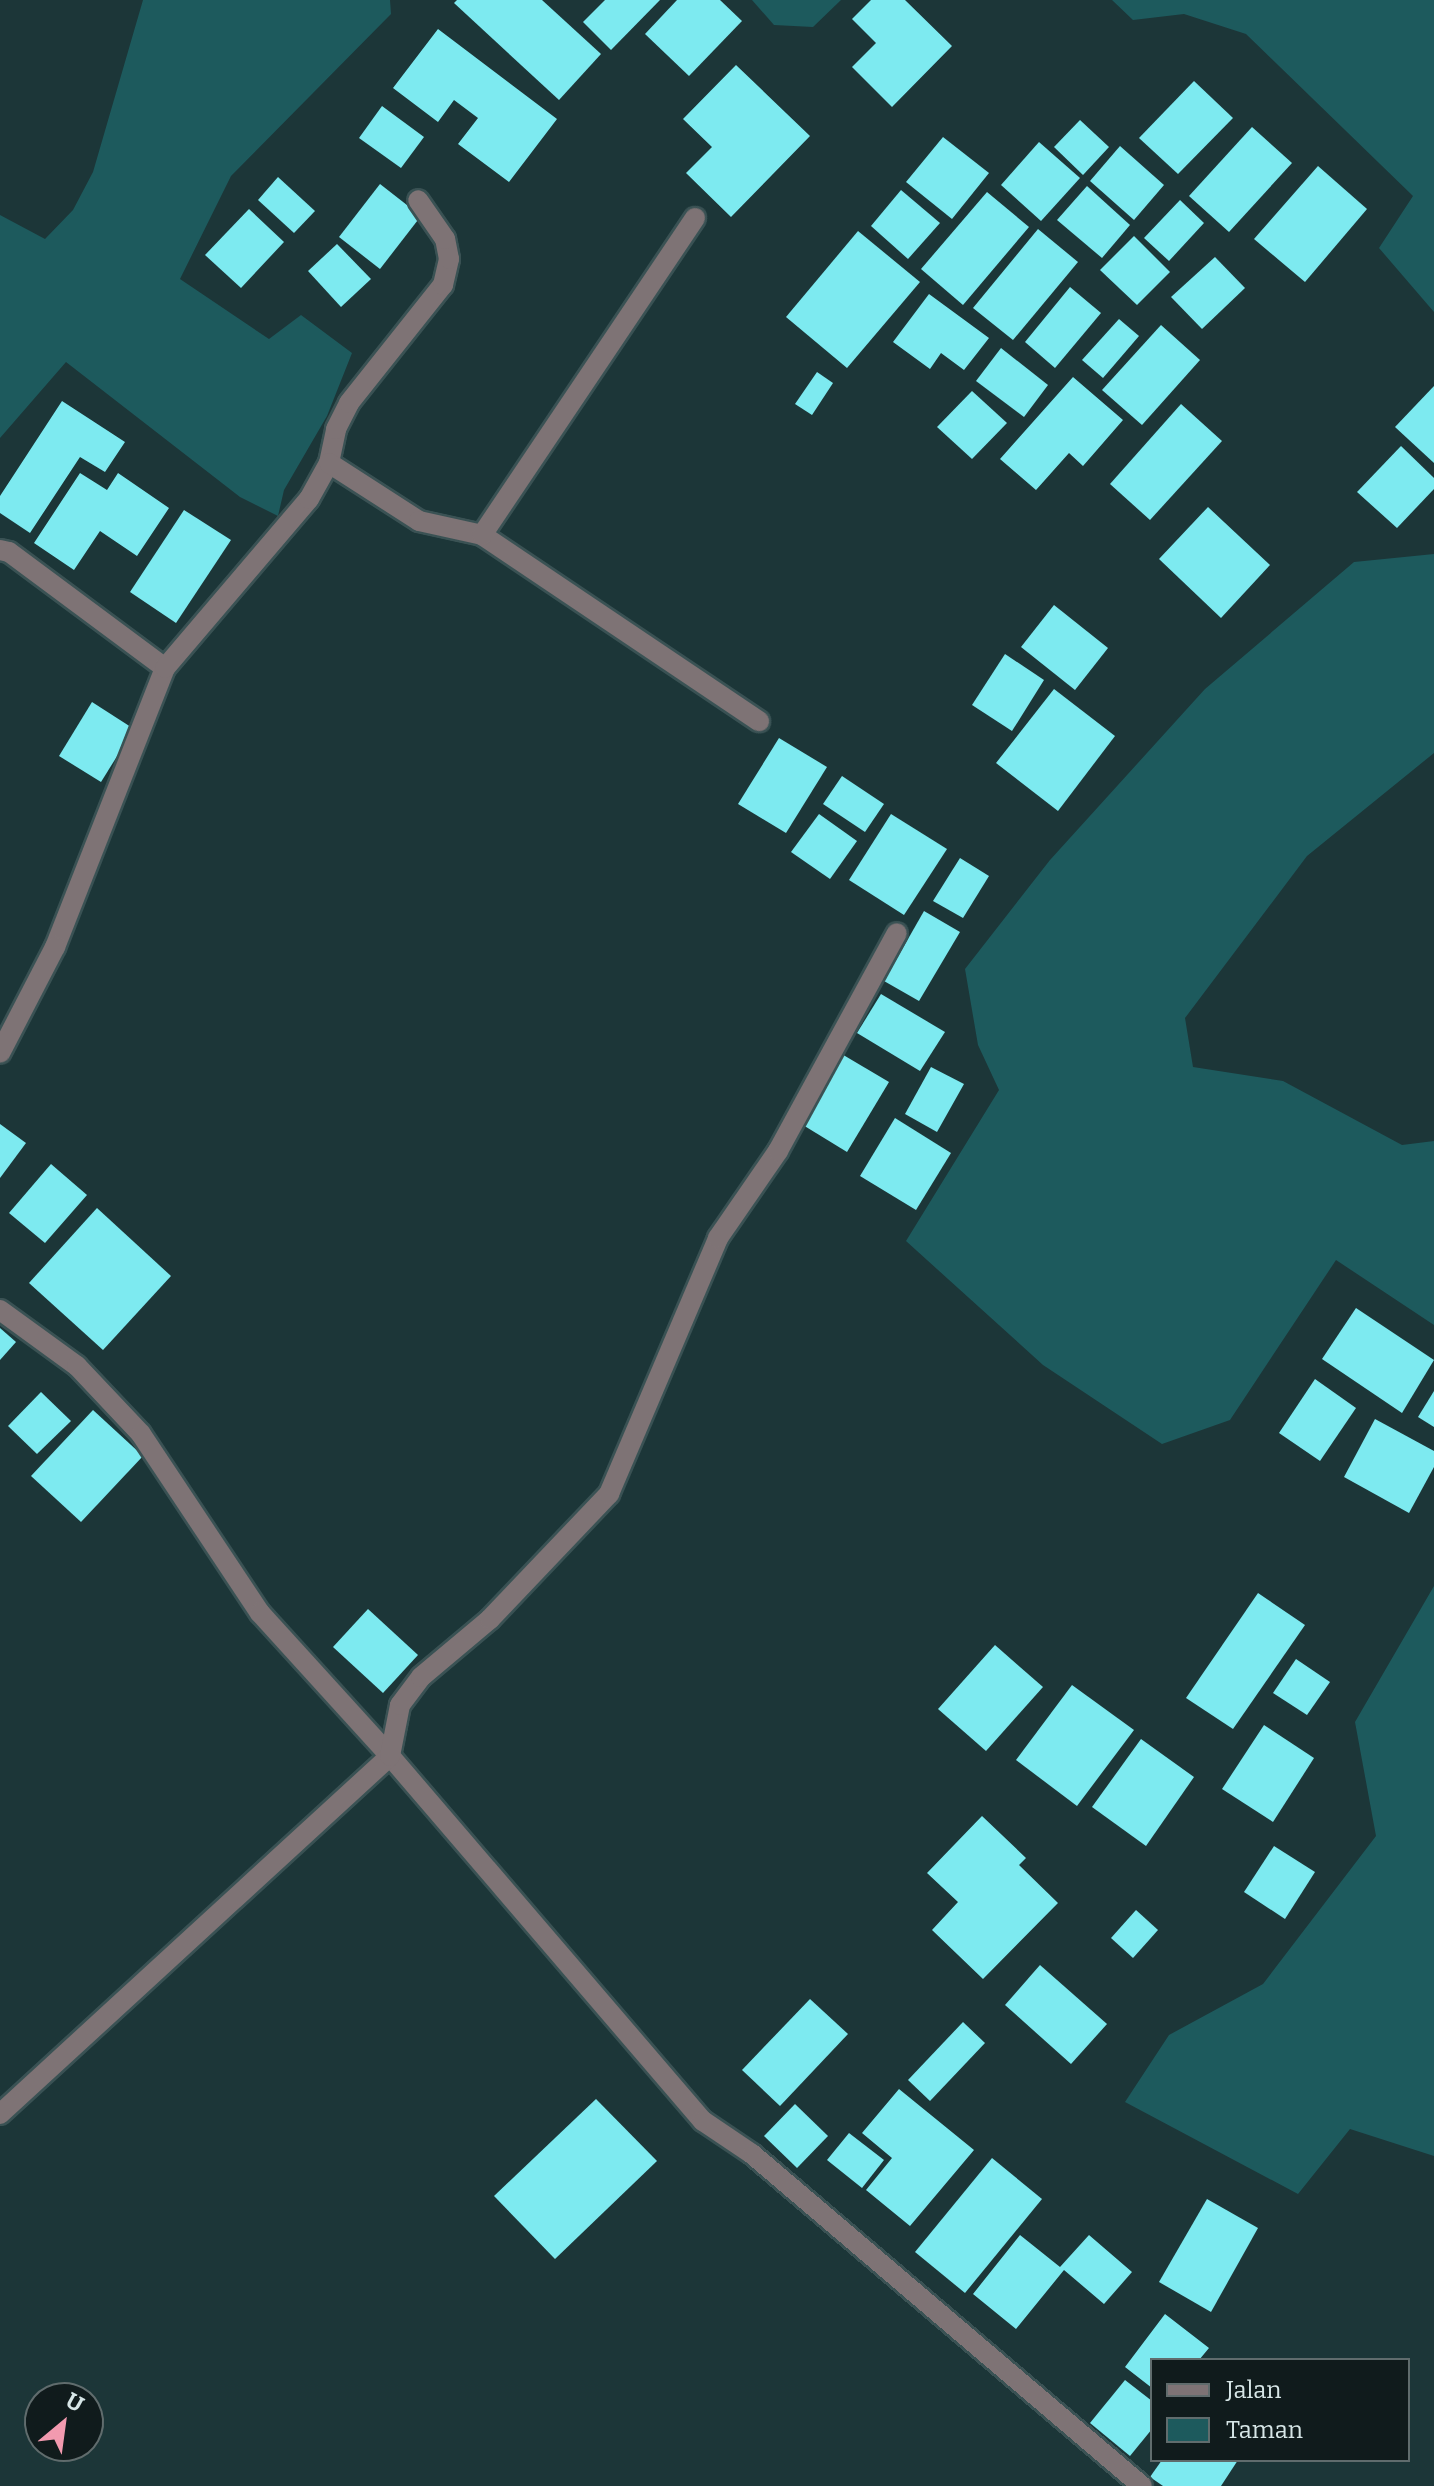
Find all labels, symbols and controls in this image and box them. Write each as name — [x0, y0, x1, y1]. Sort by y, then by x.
legend — [1150, 2358, 1410, 2462]
text: Jalan — [1226, 2376, 1281, 2404]
north arrow — [24, 2382, 104, 2462]
text: U — [61, 2387, 89, 2418]
text: Taman — [1226, 2416, 1303, 2444]

